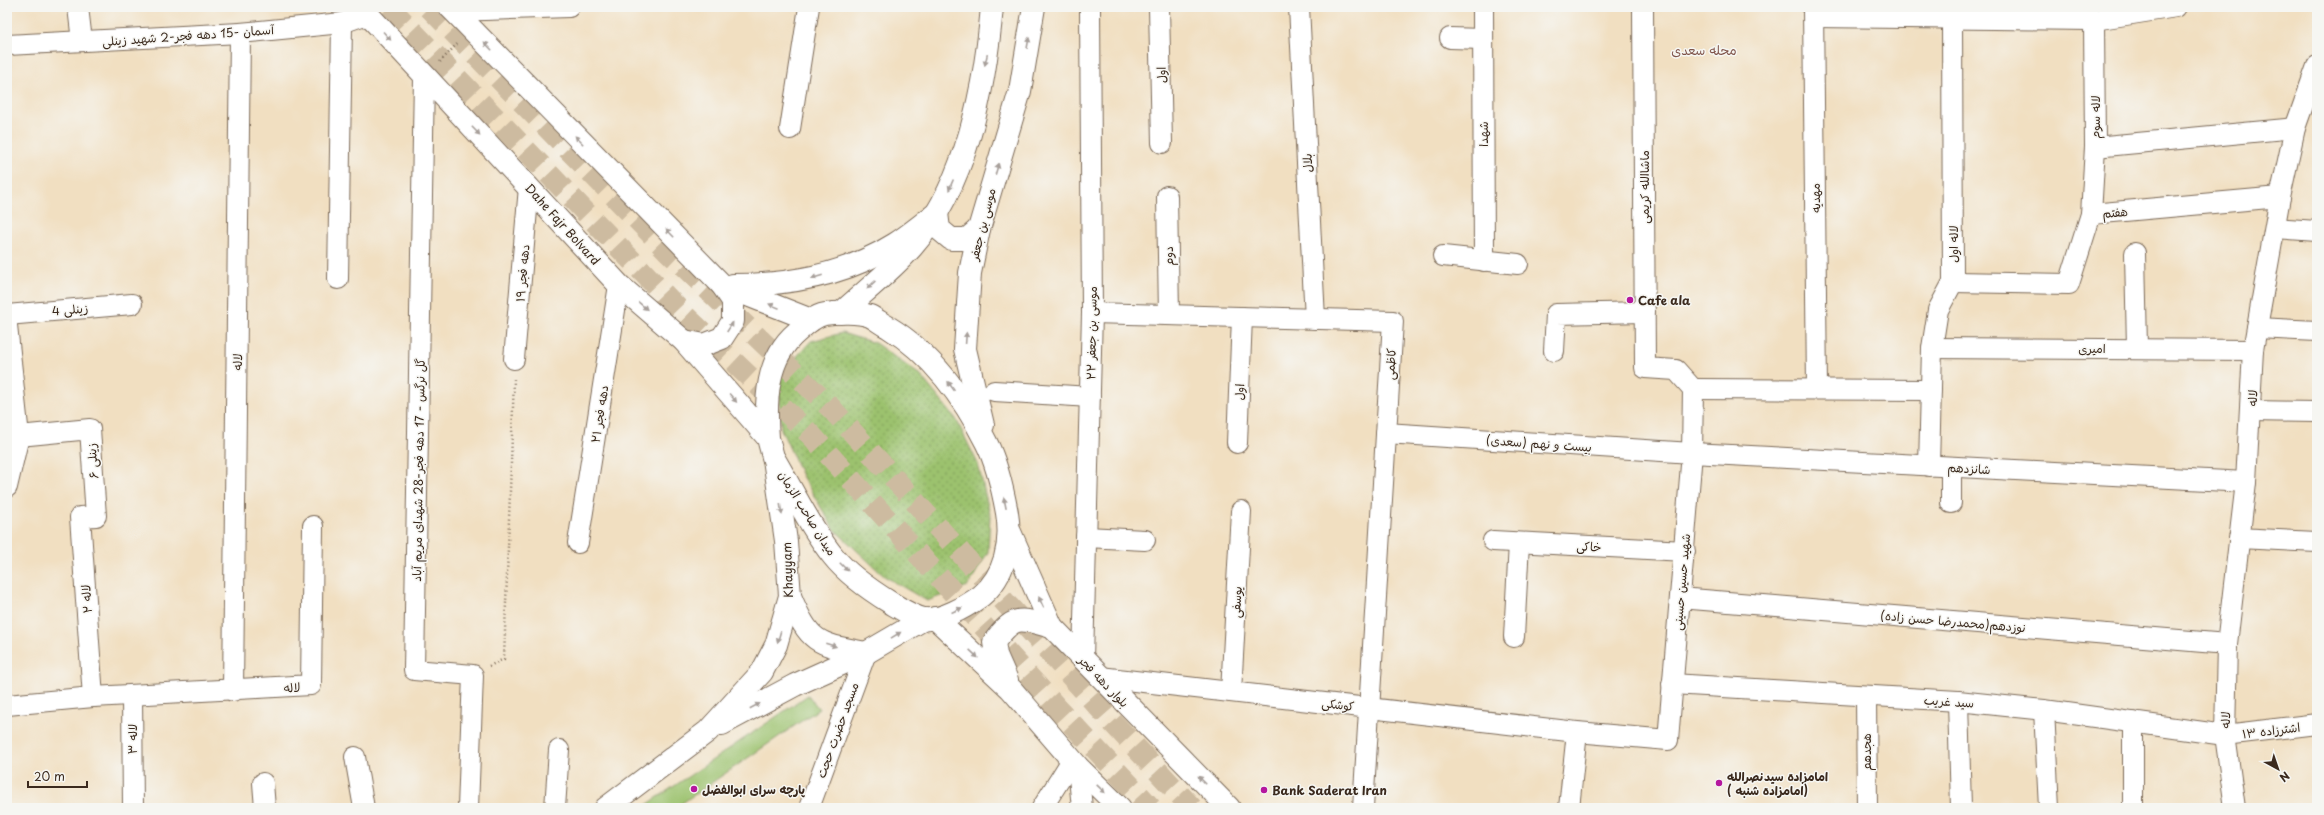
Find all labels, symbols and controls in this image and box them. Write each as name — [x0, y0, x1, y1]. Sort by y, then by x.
street label: آسمان -15 دهه فجر-2 شهید زینلی — [102, 20, 275, 50]
one-way arrow — [382, 31, 392, 41]
one-way arrow — [1025, 37, 1031, 49]
district label: محله سعدی — [1671, 40, 1737, 59]
one-way arrow — [484, 41, 493, 51]
one-way arrow — [982, 53, 988, 66]
street label: اول — [1152, 66, 1170, 84]
street label: لاله سوم — [2086, 95, 2105, 139]
street label: شهدا — [1474, 121, 1492, 147]
one-way arrow — [471, 126, 481, 136]
one-way arrow — [574, 135, 584, 145]
street label: ماشاالله کریمی — [1635, 150, 1653, 224]
street label: بلال — [1298, 153, 1316, 173]
one-way arrow — [994, 163, 1000, 175]
street label: Dahe Fajr Bolvard — [521, 179, 605, 269]
one-way arrow — [948, 179, 954, 190]
street label: مهدیه — [1806, 183, 1824, 213]
street label: موسی بن جعفر — [964, 186, 1000, 263]
street label: هفتم — [2101, 202, 2129, 223]
street label: لاله اول — [1944, 225, 1962, 263]
one-way arrow — [665, 228, 674, 238]
street label: دهه فجر ۱۹ — [511, 243, 533, 303]
street label: دوم — [1159, 246, 1178, 266]
one-way arrow — [811, 274, 823, 280]
one-way arrow — [866, 280, 876, 290]
street label: موسی بن جعفر ۲۲ — [1081, 286, 1101, 380]
place label: Cafe ala — [1638, 291, 1691, 309]
marker: Cafe ala — [1625, 295, 1635, 305]
street label: زینلی 4 — [51, 298, 89, 320]
one-way arrow — [638, 301, 648, 310]
one-way arrow — [768, 302, 780, 308]
one-way arrow — [726, 321, 733, 333]
one-way arrow — [963, 332, 970, 344]
street label: امیری — [2078, 339, 2106, 357]
street label: کاظمی — [1380, 348, 1400, 380]
street label: لاله — [228, 353, 246, 371]
street label: گل نرگس - 17 دهه فجر-28 شهدای مریم آباد — [407, 358, 430, 582]
one-way arrow — [947, 381, 955, 392]
street label: اول — [1230, 383, 1248, 401]
street label: دهه فجر ۲۱ — [586, 384, 612, 444]
street label: لاله — [2243, 389, 2261, 407]
one-way arrow — [729, 393, 738, 404]
street label: بیست و نهم (سعدی) — [1486, 430, 1592, 457]
street label: زینلی ۶ — [82, 443, 102, 479]
street label: شانزدهم — [1947, 458, 1991, 479]
street label: میدان صاحب الزمان — [775, 467, 841, 559]
one-way arrow — [1002, 497, 1008, 509]
one-way arrow — [778, 503, 784, 515]
street label: شهید حسین حسینی — [1668, 533, 1694, 631]
street label: خاکی — [1576, 536, 1602, 556]
street label: Khayyam — [777, 542, 797, 598]
one-way arrow — [839, 562, 849, 572]
street label: لاله ۲ — [76, 584, 96, 614]
street label: یوسفی — [1226, 586, 1246, 618]
one-way arrow — [1037, 595, 1043, 607]
street label: نوزدهم(محمدرضا حسن زاده) — [1880, 606, 2026, 637]
one-way arrow — [951, 607, 962, 613]
one-way arrow — [776, 631, 782, 643]
one-way arrow — [890, 632, 902, 639]
one-way arrow — [826, 643, 838, 649]
one-way arrow — [969, 649, 979, 659]
street label: بلوار دهه فجر — [1074, 650, 1133, 711]
street label: لاله — [283, 677, 301, 697]
street label: مسجد حضرت حجت — [811, 680, 863, 780]
street label: سید غریب — [1923, 690, 1975, 712]
street label: کوشکی — [1321, 693, 1355, 715]
one-way arrow — [749, 703, 761, 709]
street label: لاله — [2216, 711, 2234, 729]
street label: اشترزاده ۱۳ — [2241, 718, 2301, 742]
street label: لاله ۳ — [123, 724, 141, 754]
street label: هجدهم — [1857, 733, 1876, 771]
north arrow — [2258, 749, 2298, 789]
scale bar — [28, 763, 87, 789]
text: 20 m — [34, 767, 65, 785]
place label: امامزاده سیدنصرالله ( امامزاده شنبه) — [1727, 767, 1828, 799]
text: N — [2276, 768, 2294, 787]
one-way arrow — [1197, 775, 1207, 785]
marker: امامزاده سیدنصرالله ( امامزاده شنبه) — [1714, 778, 1724, 788]
place label: پارچه سرای ابوالفضل — [702, 780, 806, 798]
place label: Bank Saderat Iran — [1272, 781, 1387, 799]
marker: پارچه سرای ابوالفضل — [689, 784, 699, 794]
one-way arrow — [1096, 784, 1106, 794]
marker: Bank Saderat Iran — [1259, 785, 1269, 795]

